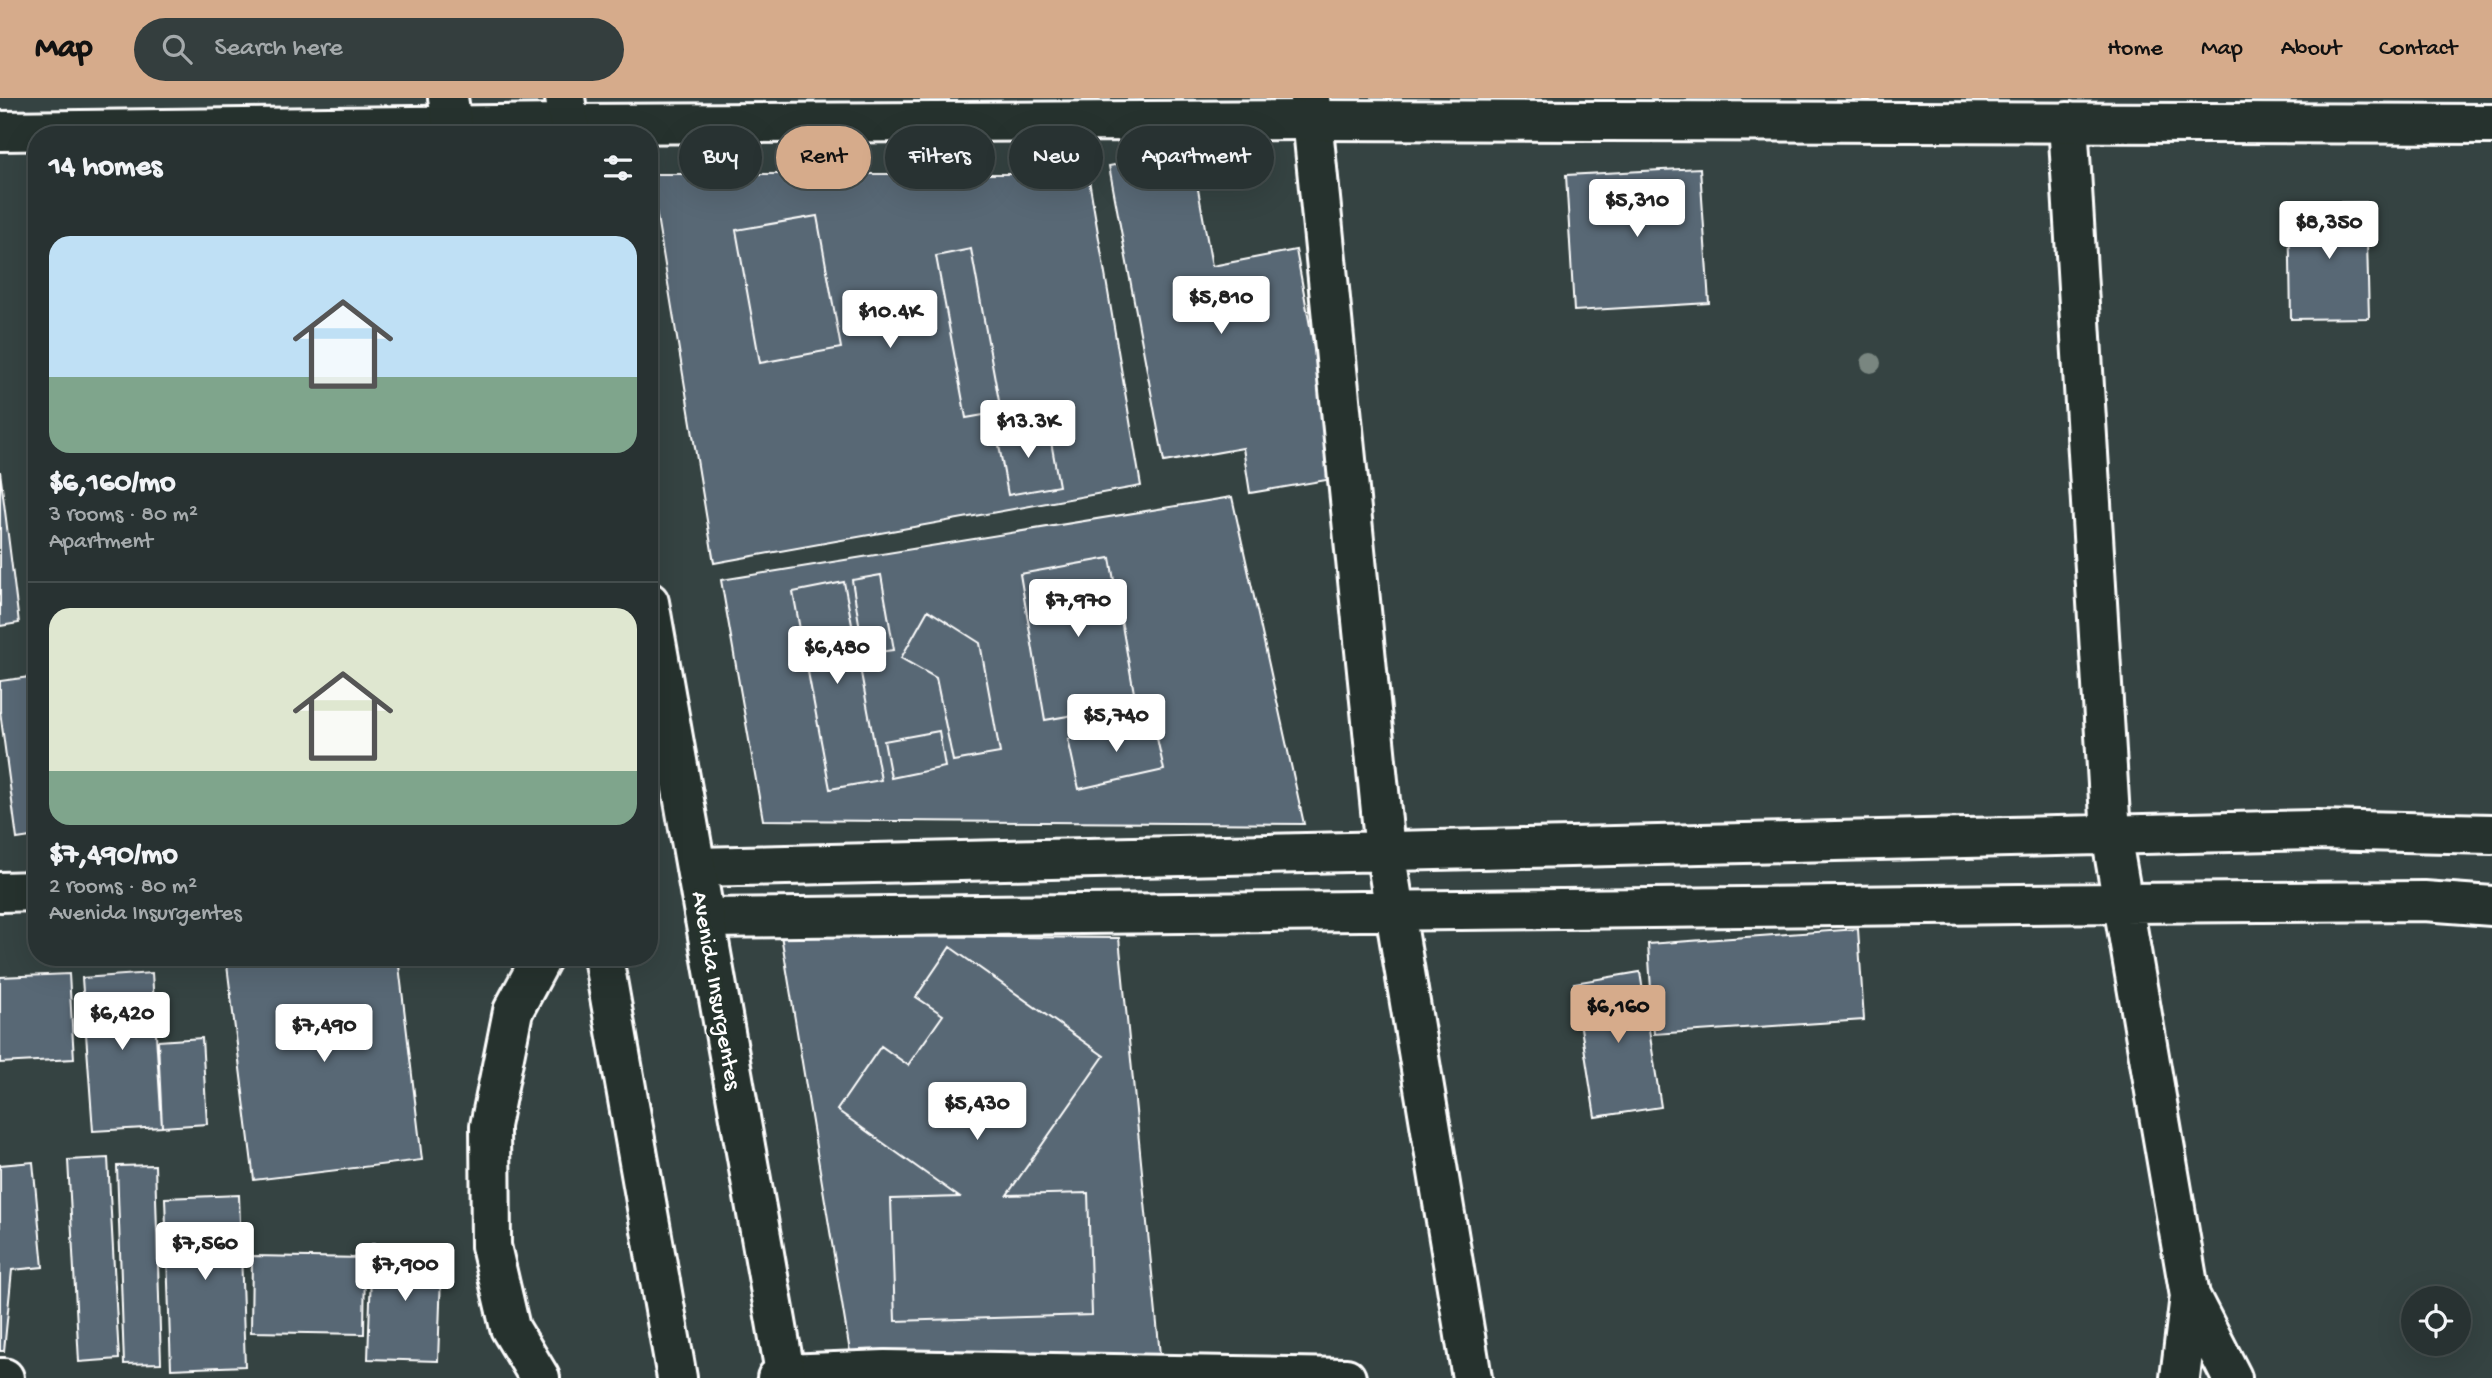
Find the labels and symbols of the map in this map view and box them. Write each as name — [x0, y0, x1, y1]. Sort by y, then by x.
pin: $5,310 — [1580, 180, 1694, 239]
pin: $8,350 — [2272, 202, 2386, 261]
pin: $5,810 — [1164, 276, 1278, 336]
pin: $10.4K — [833, 290, 947, 350]
pin: $13.3K — [971, 400, 1085, 460]
pin: $7,970 — [1021, 580, 1135, 639]
pin: $6,480 — [780, 626, 894, 686]
pin: $5,740 — [1059, 694, 1173, 754]
street label: Avenida Insurgentes — [683, 889, 746, 1093]
pin: $6,160 — [1561, 986, 1675, 1045]
pin: $6,420 — [65, 992, 179, 1052]
pin: $7,490 — [267, 1004, 381, 1064]
pin: $5,430 — [920, 1082, 1034, 1142]
pin: $7,560 — [148, 1222, 262, 1282]
pin: $7,900 — [348, 1244, 462, 1303]

